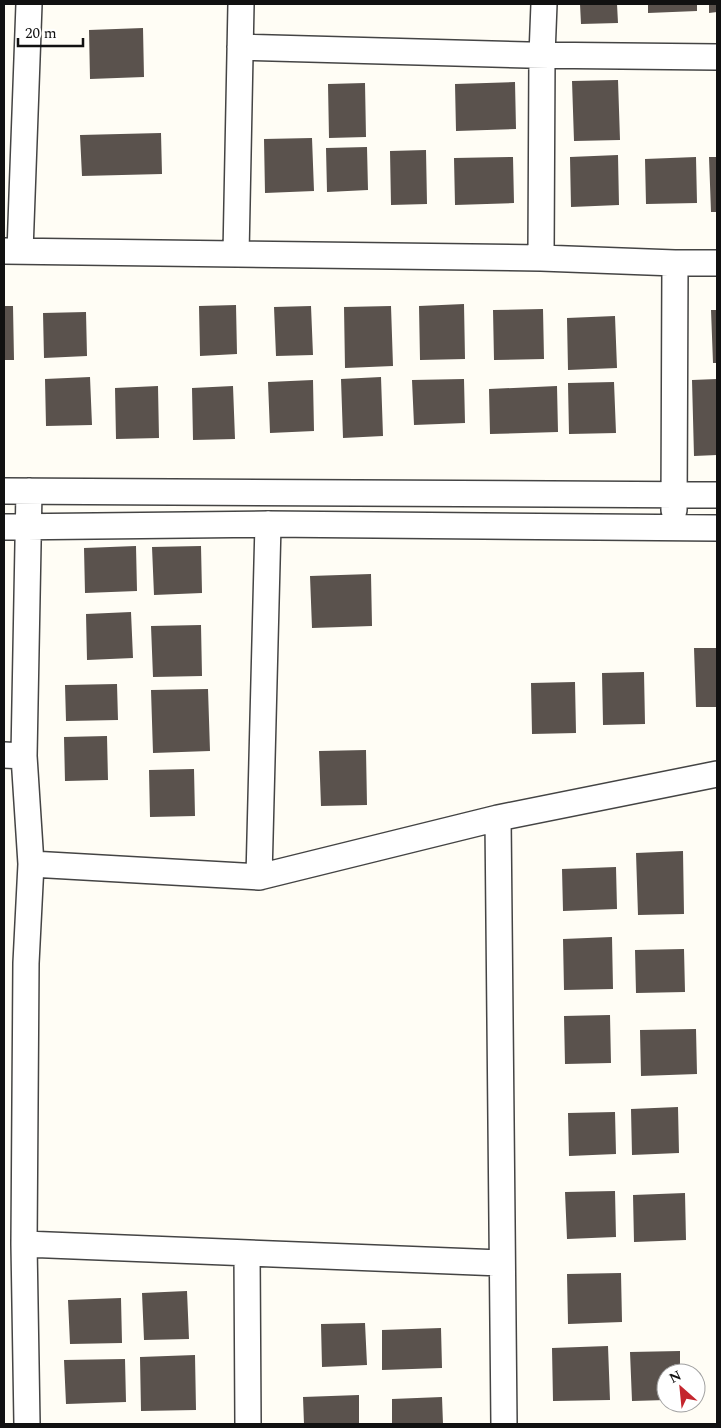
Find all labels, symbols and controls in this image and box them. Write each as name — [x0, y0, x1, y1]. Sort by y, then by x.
scale bar — [18, 15, 82, 47]
text: 20 m — [25, 22, 57, 45]
north arrow — [656, 1363, 706, 1413]
text: N — [665, 1365, 685, 1389]

